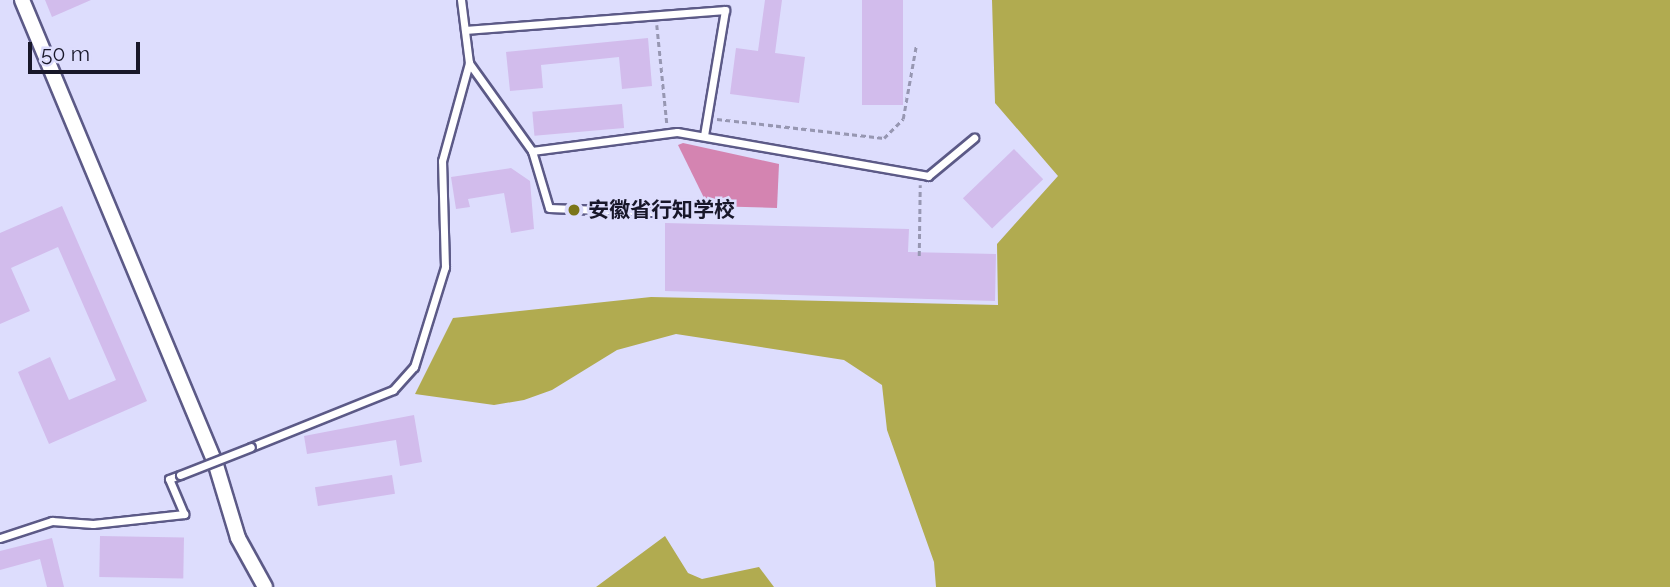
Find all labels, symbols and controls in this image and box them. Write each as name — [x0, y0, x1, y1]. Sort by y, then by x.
scale bar — [32, 28, 144, 72]
text: 50 m — [41, 41, 90, 66]
place label: 安徽省行知学校 — [588, 197, 735, 223]
marker: 安徽省行知学校 — [566, 202, 582, 218]

